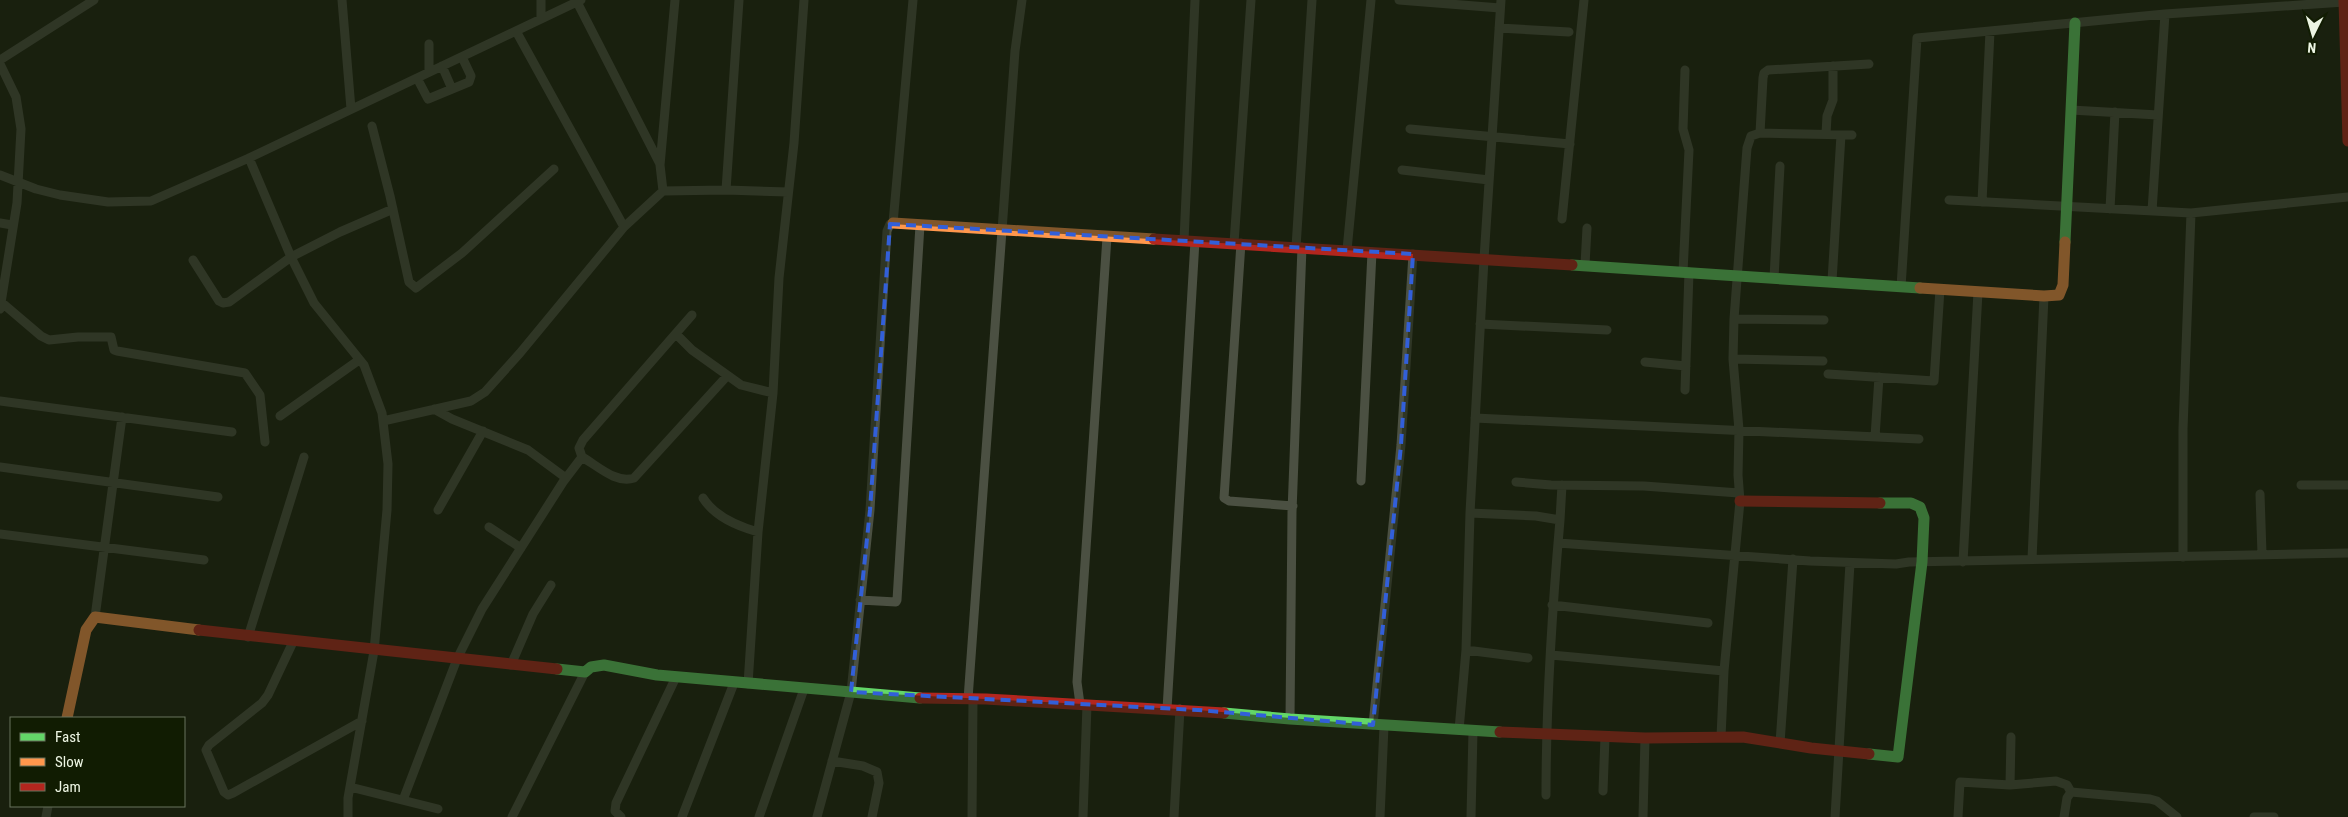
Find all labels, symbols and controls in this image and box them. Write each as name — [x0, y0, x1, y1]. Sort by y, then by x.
north arrow — [2288, 10, 2338, 60]
text: N — [2307, 40, 2317, 56]
legend — [10, 717, 185, 807]
text: Fast — [55, 728, 80, 746]
text: Slow — [55, 753, 84, 771]
text: Jam — [55, 778, 81, 796]

